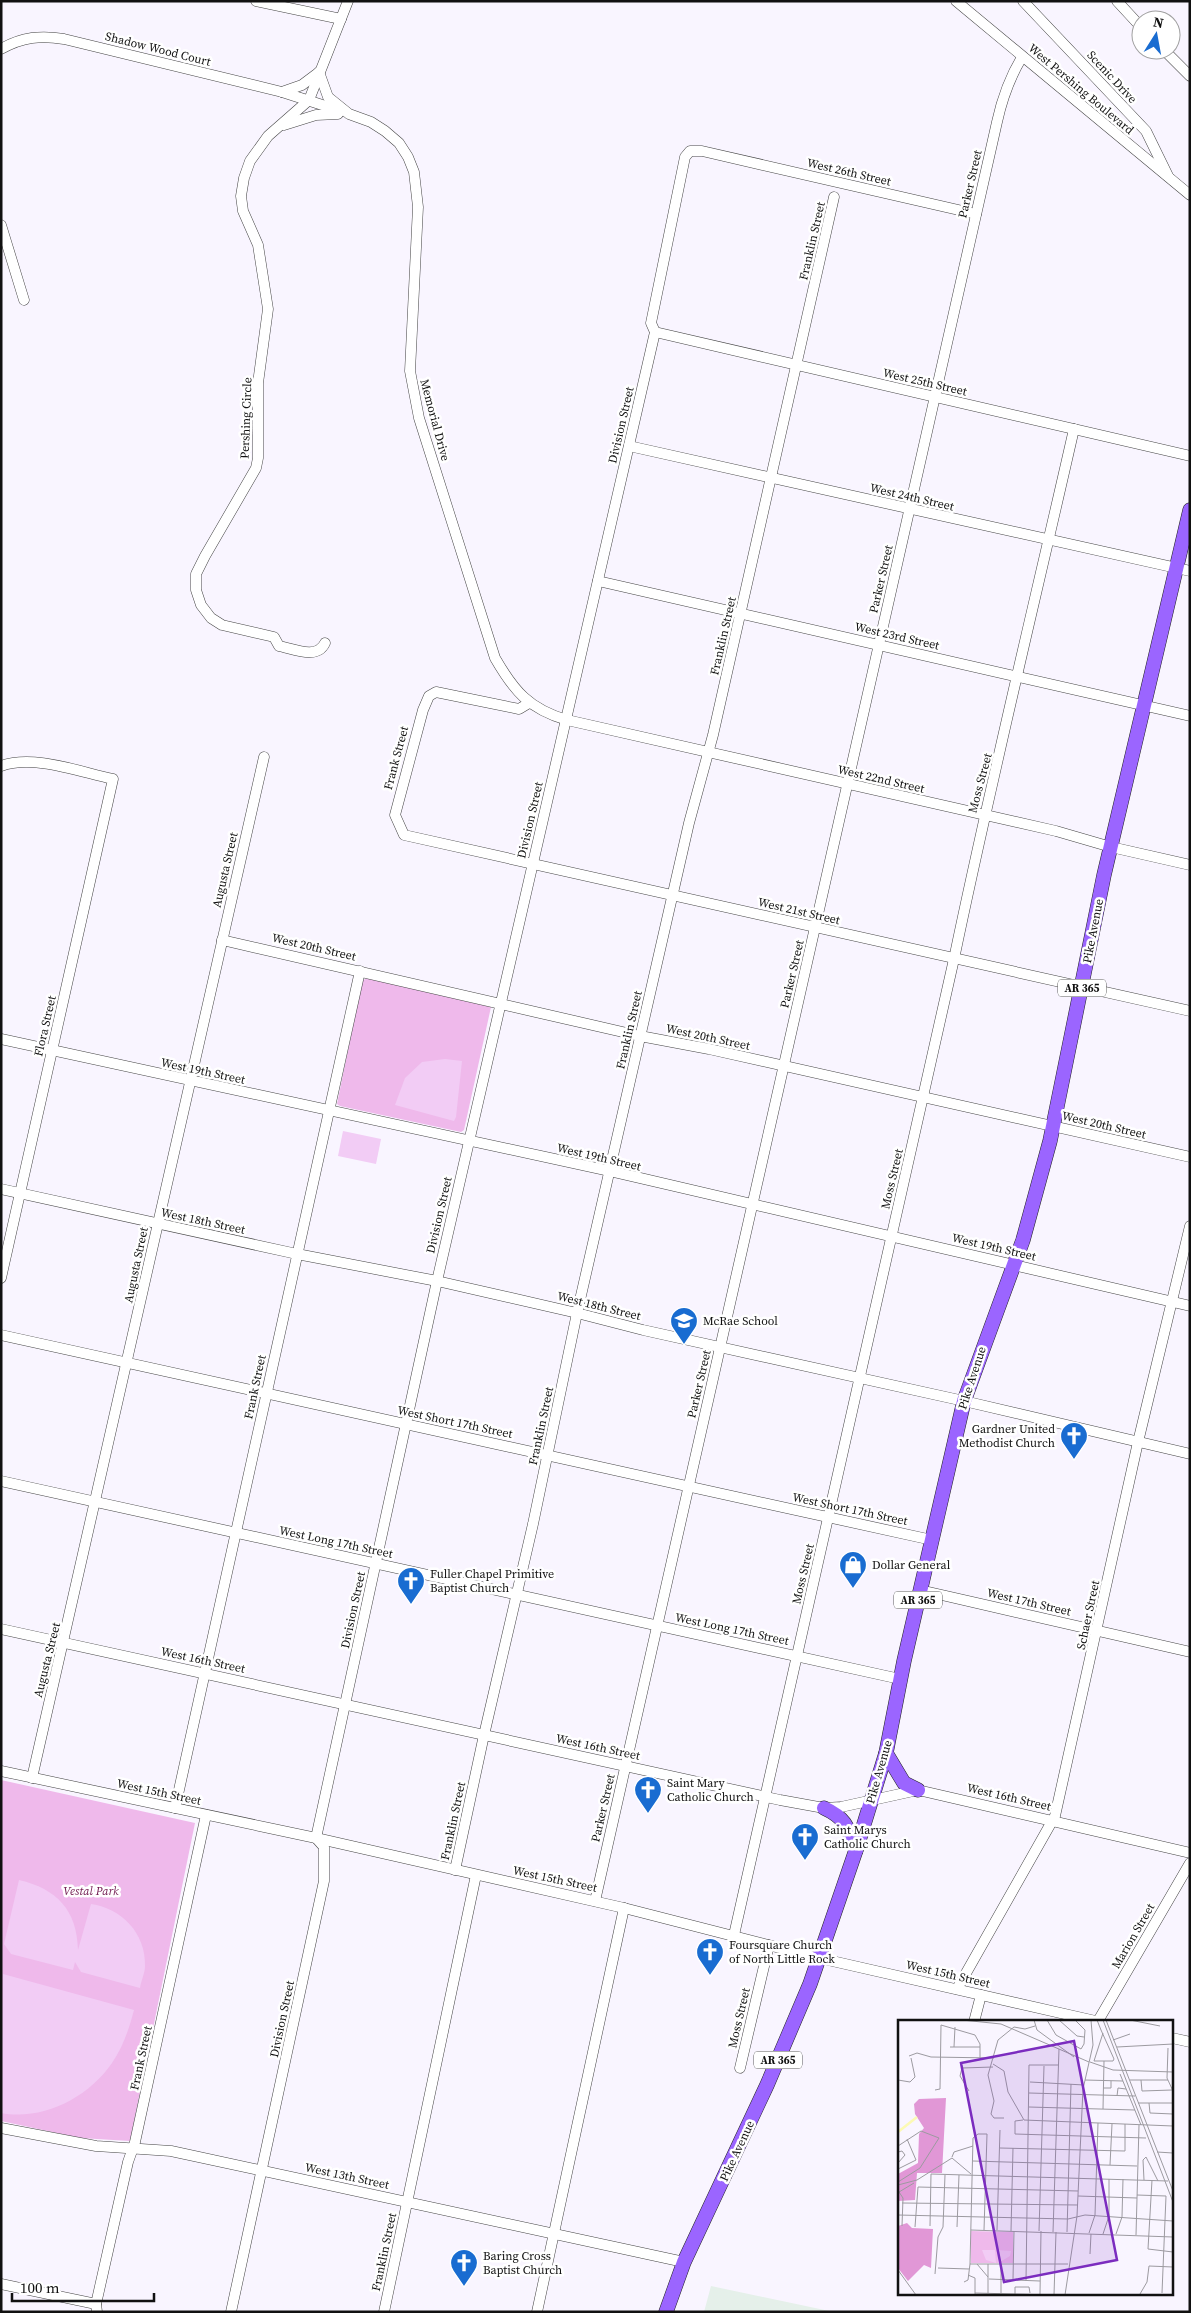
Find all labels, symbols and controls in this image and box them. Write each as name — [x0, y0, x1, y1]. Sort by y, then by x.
north arrow — [1131, 10, 1181, 60]
text: N — [1152, 11, 1165, 33]
street label: Shadow Wood Court — [104, 28, 212, 70]
street label: West Pershing Boulevard — [1025, 40, 1137, 138]
street label: Scenic Drive — [1083, 47, 1141, 107]
street label: Parker Street — [954, 148, 986, 220]
street label: West 26th Street — [805, 155, 893, 189]
street label: Franklin Street — [795, 200, 829, 282]
street label: West 25th Street — [881, 365, 969, 399]
street label: Pershing Circle — [237, 377, 255, 459]
street label: Memorial Drive — [416, 377, 454, 463]
street label: Division Street — [604, 385, 638, 465]
street label: West 24th Street — [868, 480, 956, 514]
street label: Parker Street — [865, 543, 897, 615]
street label: Franklin Street — [706, 595, 740, 677]
street label: West 23rd Street — [853, 618, 941, 654]
street label: Frank Street — [380, 724, 412, 792]
street label: Moss Street — [964, 751, 996, 815]
street label: West 22nd Street — [836, 761, 926, 797]
street label: Division Street — [513, 780, 547, 860]
street label: Augusta Street — [209, 831, 241, 909]
street label: West 21st Street — [756, 894, 842, 928]
street label: Pike Avenue — [1079, 897, 1107, 965]
street label: West 20th Street — [270, 930, 358, 964]
street label: Parker Street — [776, 938, 808, 1010]
road number: AR 365 — [1058, 980, 1106, 996]
street label: Franklin Street — [612, 989, 646, 1071]
street label: Flora Street — [30, 994, 60, 1058]
street label: West 20th Street — [664, 1020, 752, 1054]
street label: West 19th Street — [159, 1054, 247, 1088]
street label: West 20th Street — [1060, 1108, 1148, 1142]
street label: West 19th Street — [555, 1140, 643, 1174]
street label: Moss Street — [877, 1147, 907, 1211]
street label: Division Street — [422, 1175, 456, 1255]
street label: West 18th Street — [159, 1204, 247, 1238]
street label: Augusta Street — [120, 1226, 152, 1304]
street label: West 19th Street — [950, 1230, 1038, 1264]
street label: West 18th Street — [556, 1288, 643, 1324]
school or university icon: McRae School — [669, 1306, 699, 1345]
place label: McRae School — [703, 1313, 778, 1329]
street label: Pike Avenue — [954, 1344, 990, 1412]
street label: Parker Street — [683, 1348, 715, 1420]
street label: Frank Street — [240, 1353, 270, 1421]
street label: Franklin Street — [525, 1385, 557, 1467]
street label: West Short 17th Street — [396, 1402, 514, 1442]
place label: Gardner United Methodist Church — [959, 1421, 1055, 1451]
church icon: Gardner United Methodist Church — [1059, 1421, 1089, 1460]
street label: West Short 17th Street — [791, 1489, 909, 1529]
street label: West Long 17th Street — [278, 1522, 394, 1562]
street label: Moss Street — [788, 1542, 818, 1606]
shop icon: Dollar General — [838, 1550, 868, 1589]
place label: Dollar General — [872, 1557, 951, 1573]
church icon: Fuller Chapel Primitive Baptist Church — [396, 1566, 426, 1605]
place label: Fuller Chapel Primitive Baptist Church — [430, 1566, 554, 1596]
street label: Division Street — [337, 1570, 369, 1650]
street label: Schaer Street — [1073, 1579, 1103, 1651]
street label: West 17th Street — [985, 1585, 1073, 1619]
road number: AR 365 — [894, 1592, 942, 1608]
street label: West Long 17th Street — [674, 1609, 790, 1649]
street label: Augusta Street — [30, 1621, 64, 1699]
street label: West 16th Street — [159, 1643, 247, 1677]
street label: West 16th Street — [554, 1730, 642, 1764]
street label: Pike Avenue — [862, 1738, 896, 1806]
street label: Parker Street — [587, 1772, 619, 1844]
street label: West 15th Street — [115, 1775, 203, 1809]
church icon: Saint Mary Catholic Church — [633, 1775, 663, 1814]
place label: Saint Mary Catholic Church — [667, 1775, 754, 1805]
street label: Franklin Street — [437, 1780, 469, 1862]
street label: West 16th Street — [965, 1780, 1053, 1814]
church icon: Saint Marys Catholic Church — [790, 1822, 820, 1861]
place label: Saint Marys Catholic Church — [824, 1822, 911, 1852]
street label: West 15th Street — [511, 1862, 599, 1896]
park label: Vestal Park — [63, 1883, 119, 1899]
street label: Marion Street — [1108, 1900, 1158, 1972]
church icon: Foursquare Church of North Little Rock — [695, 1937, 725, 1976]
place label: Foursquare Church of North Little Rock — [729, 1937, 835, 1967]
street label: West 15th Street — [904, 1957, 992, 1991]
street label: Division Street — [266, 1979, 298, 2059]
street label: Moss Street — [724, 1986, 754, 2050]
inset map — [898, 2020, 1174, 2296]
street label: Frank Street — [126, 2024, 156, 2092]
road number: AR 365 — [754, 2052, 802, 2068]
street label: Pike Avenue — [716, 2118, 758, 2184]
street label: West 13th Street — [303, 2159, 391, 2193]
street label: Franklin Street — [368, 2211, 400, 2293]
church icon: Baring Cross Baptist Church — [449, 2248, 479, 2287]
place label: Baring Cross Baptist Church — [483, 2248, 562, 2278]
scale bar — [12, 2270, 155, 2302]
text: 100 m — [20, 2277, 60, 2298]

